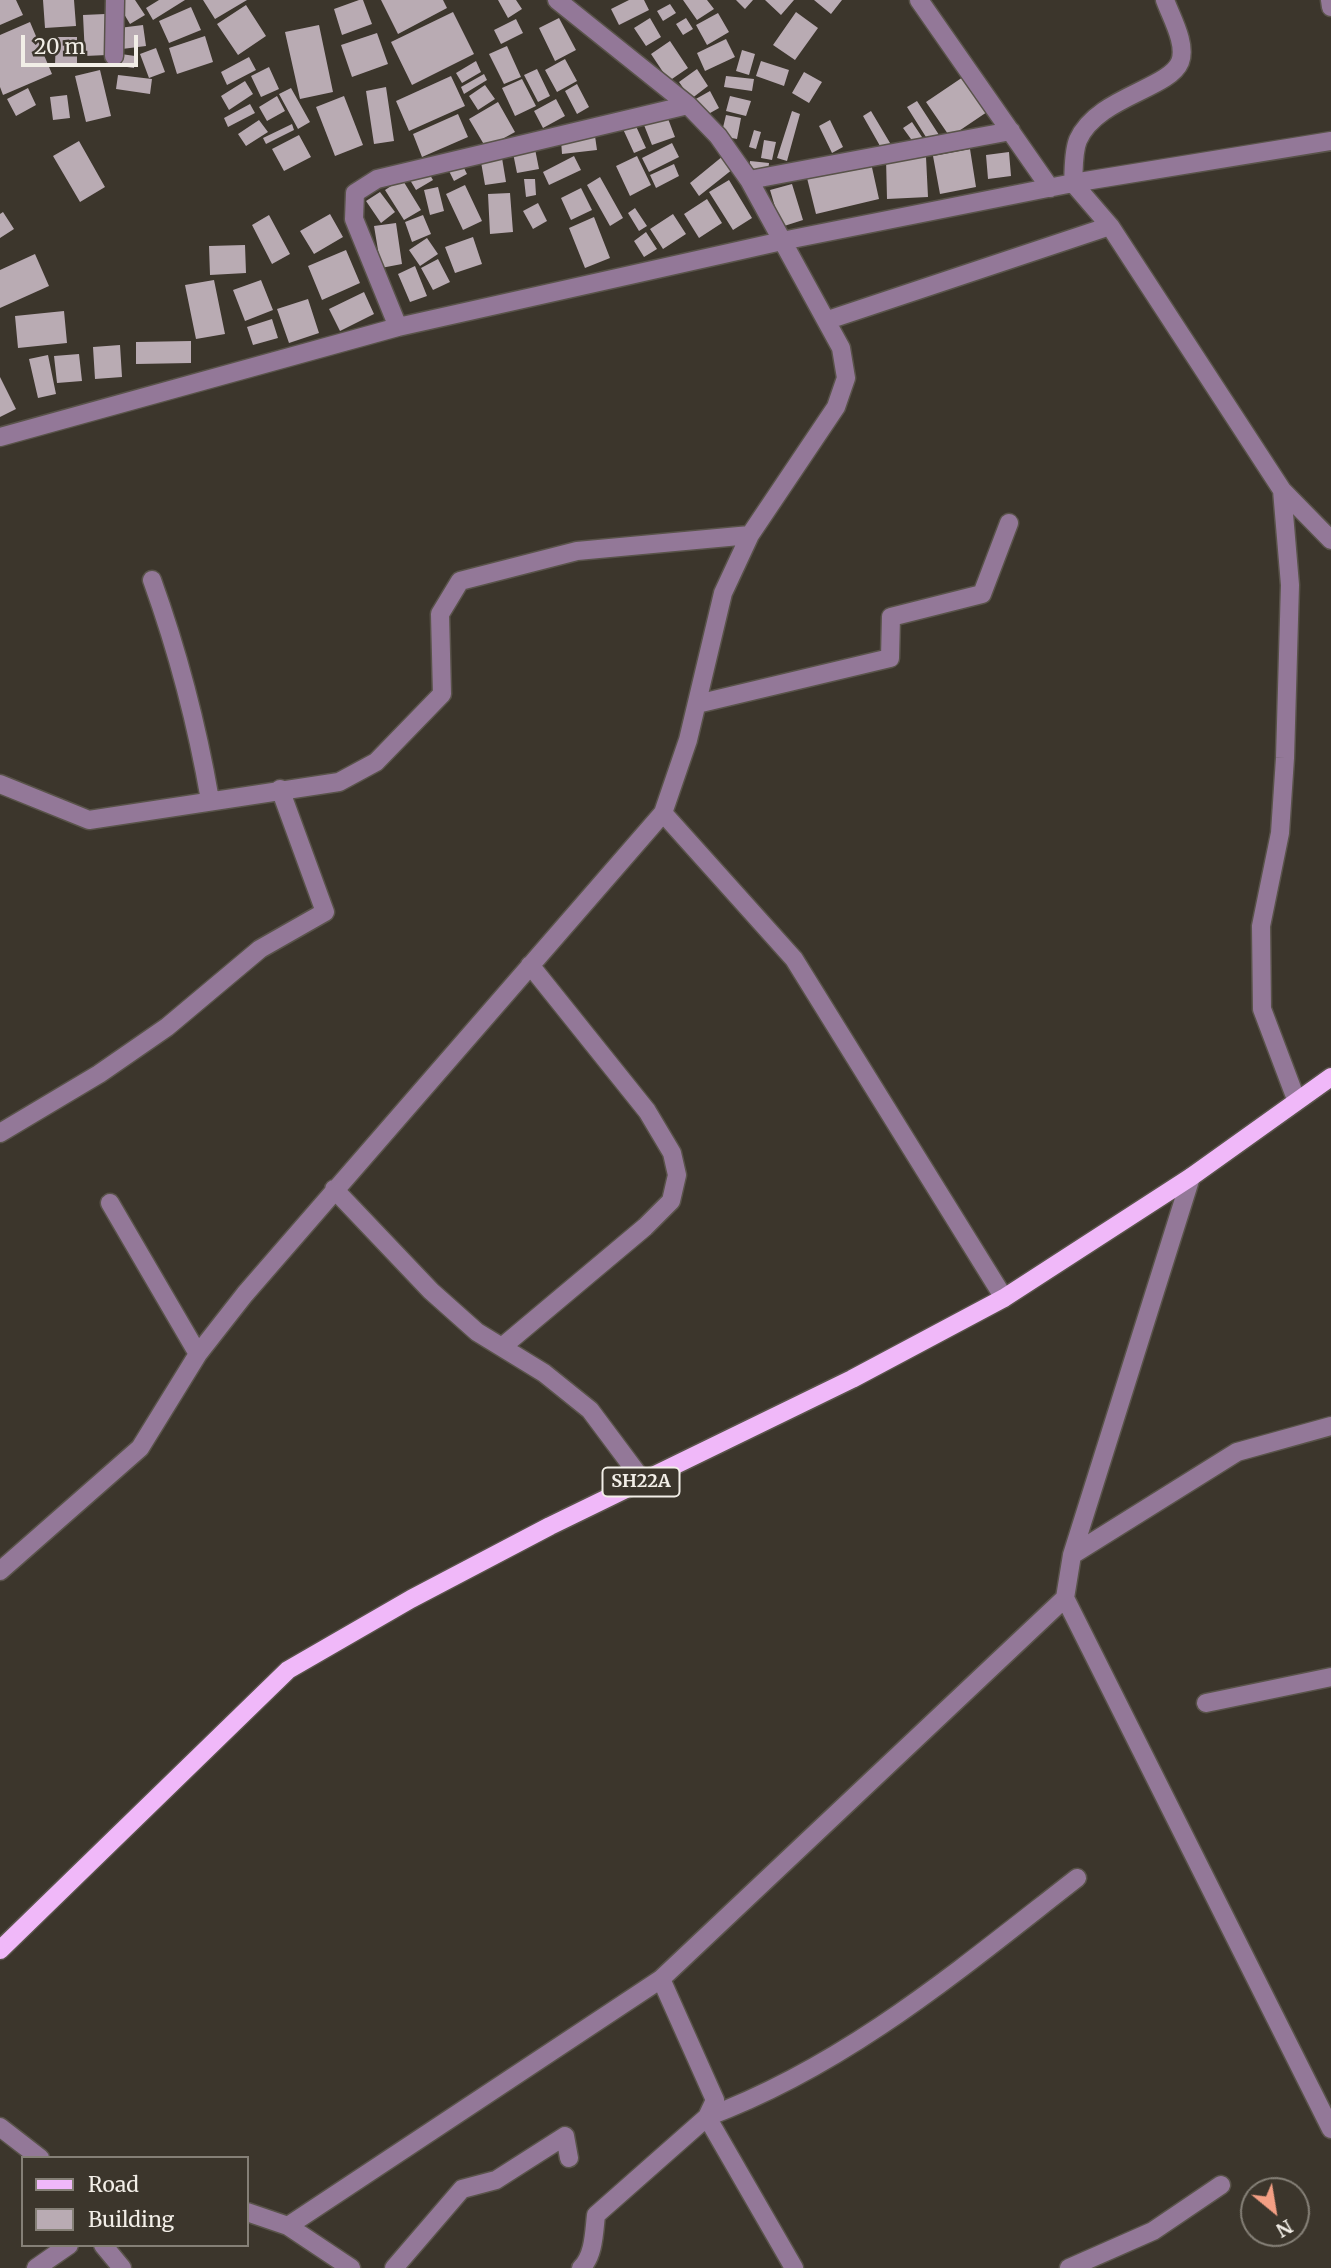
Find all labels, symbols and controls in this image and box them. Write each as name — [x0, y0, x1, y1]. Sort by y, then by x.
scale bar — [24, 21, 142, 65]
text: 20 m — [34, 33, 85, 60]
road number: SH22A — [602, 1468, 680, 1497]
legend — [21, 2156, 248, 2247]
text: Road — [88, 2171, 139, 2198]
north arrow — [1240, 2177, 1310, 2247]
text: Building — [88, 2206, 174, 2233]
text: N — [1272, 2214, 1297, 2243]

